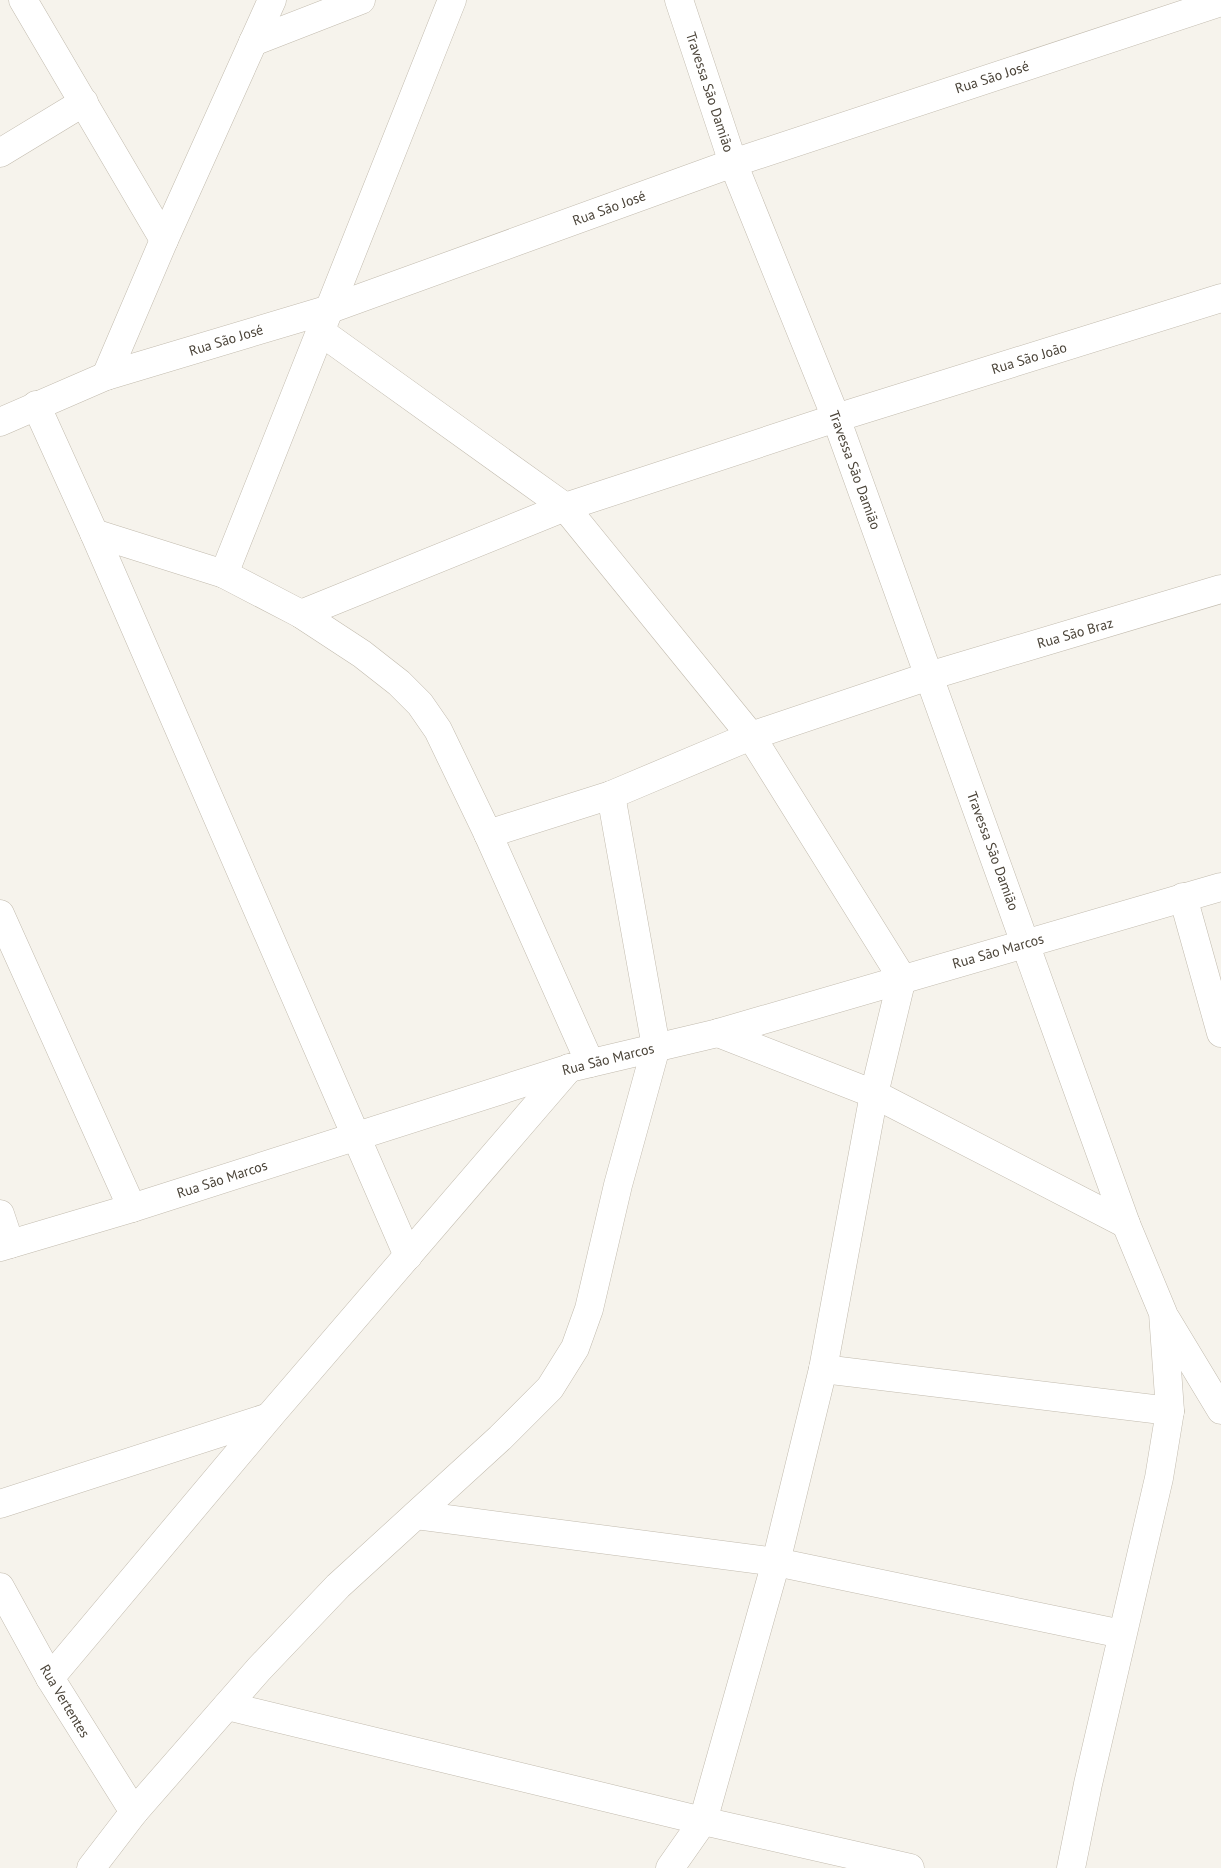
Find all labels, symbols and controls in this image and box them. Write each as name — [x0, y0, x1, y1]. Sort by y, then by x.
street label: Travessa São Damião — [682, 30, 738, 154]
street label: Rua São José — [953, 57, 1031, 97]
street label: Rua São José — [570, 186, 648, 230]
street label: Rua São José — [187, 320, 265, 360]
street label: Rua São João — [989, 338, 1069, 378]
street label: Travessa São Damião — [825, 408, 885, 532]
street label: Rua São Braz — [1035, 614, 1115, 652]
street label: Travessa São Damião — [963, 789, 1023, 913]
street label: Rua São Marcos — [950, 929, 1046, 973]
street label: Rua São Marcos — [560, 1039, 656, 1079]
street label: Rua São Marcos — [174, 1156, 270, 1202]
street label: Rua Vertentes — [36, 1661, 94, 1741]

